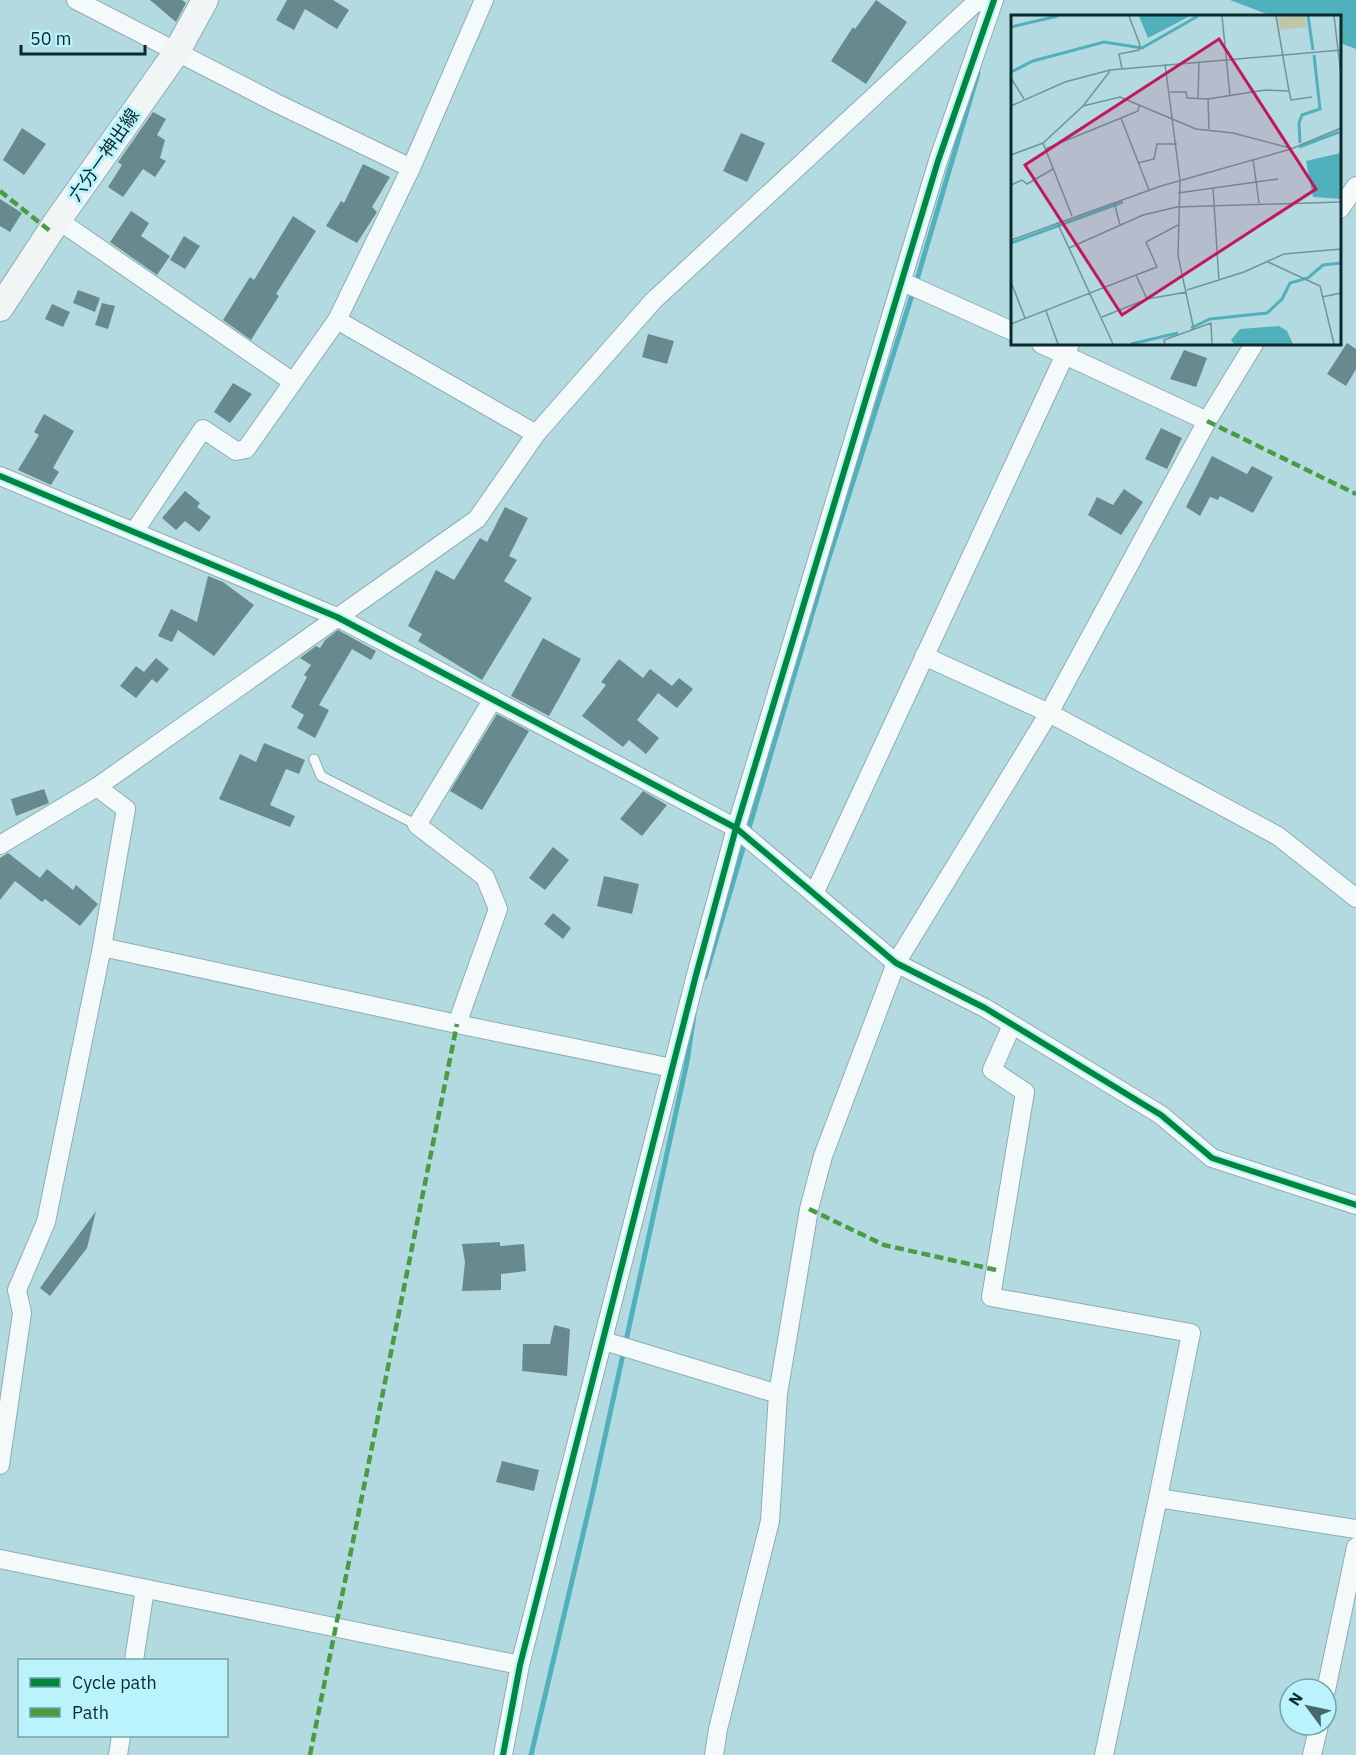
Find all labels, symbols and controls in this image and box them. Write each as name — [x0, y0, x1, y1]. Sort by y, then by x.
inset map — [1011, 15, 1341, 345]
scale bar — [21, 18, 146, 56]
text: 50 m — [30, 27, 72, 50]
street label: 六分一神出線 — [63, 104, 144, 206]
legend — [18, 1659, 228, 1737]
text: Cycle path — [72, 1671, 157, 1694]
north arrow — [1278, 1677, 1338, 1737]
text: N — [1284, 1689, 1307, 1709]
text: Path — [72, 1701, 109, 1724]

